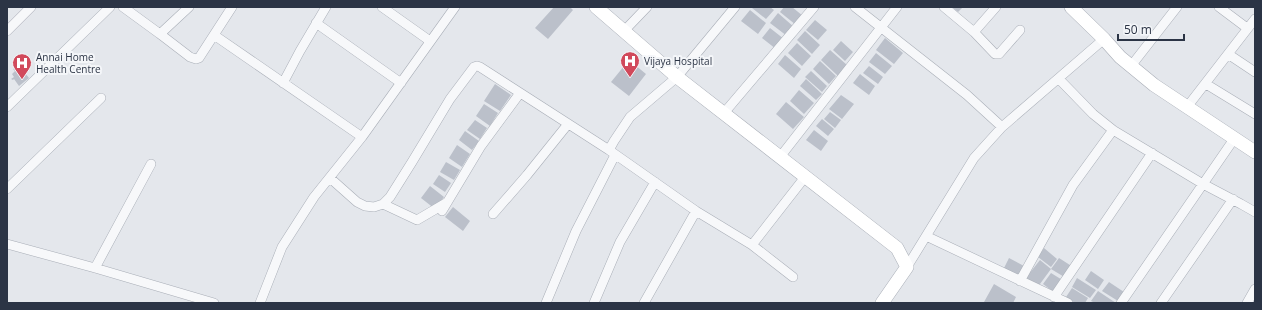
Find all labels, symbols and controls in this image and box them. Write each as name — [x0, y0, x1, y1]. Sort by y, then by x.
scale bar — [1118, 16, 1184, 42]
text: 50 m — [1124, 21, 1152, 38]
place label: Annai Home Health Centre — [36, 50, 101, 76]
hospital icon: Vijaya Hospital — [619, 50, 641, 78]
hospital icon: Annai Home Health Centre — [11, 52, 33, 80]
place label: Vijaya Hospital — [644, 54, 712, 68]

